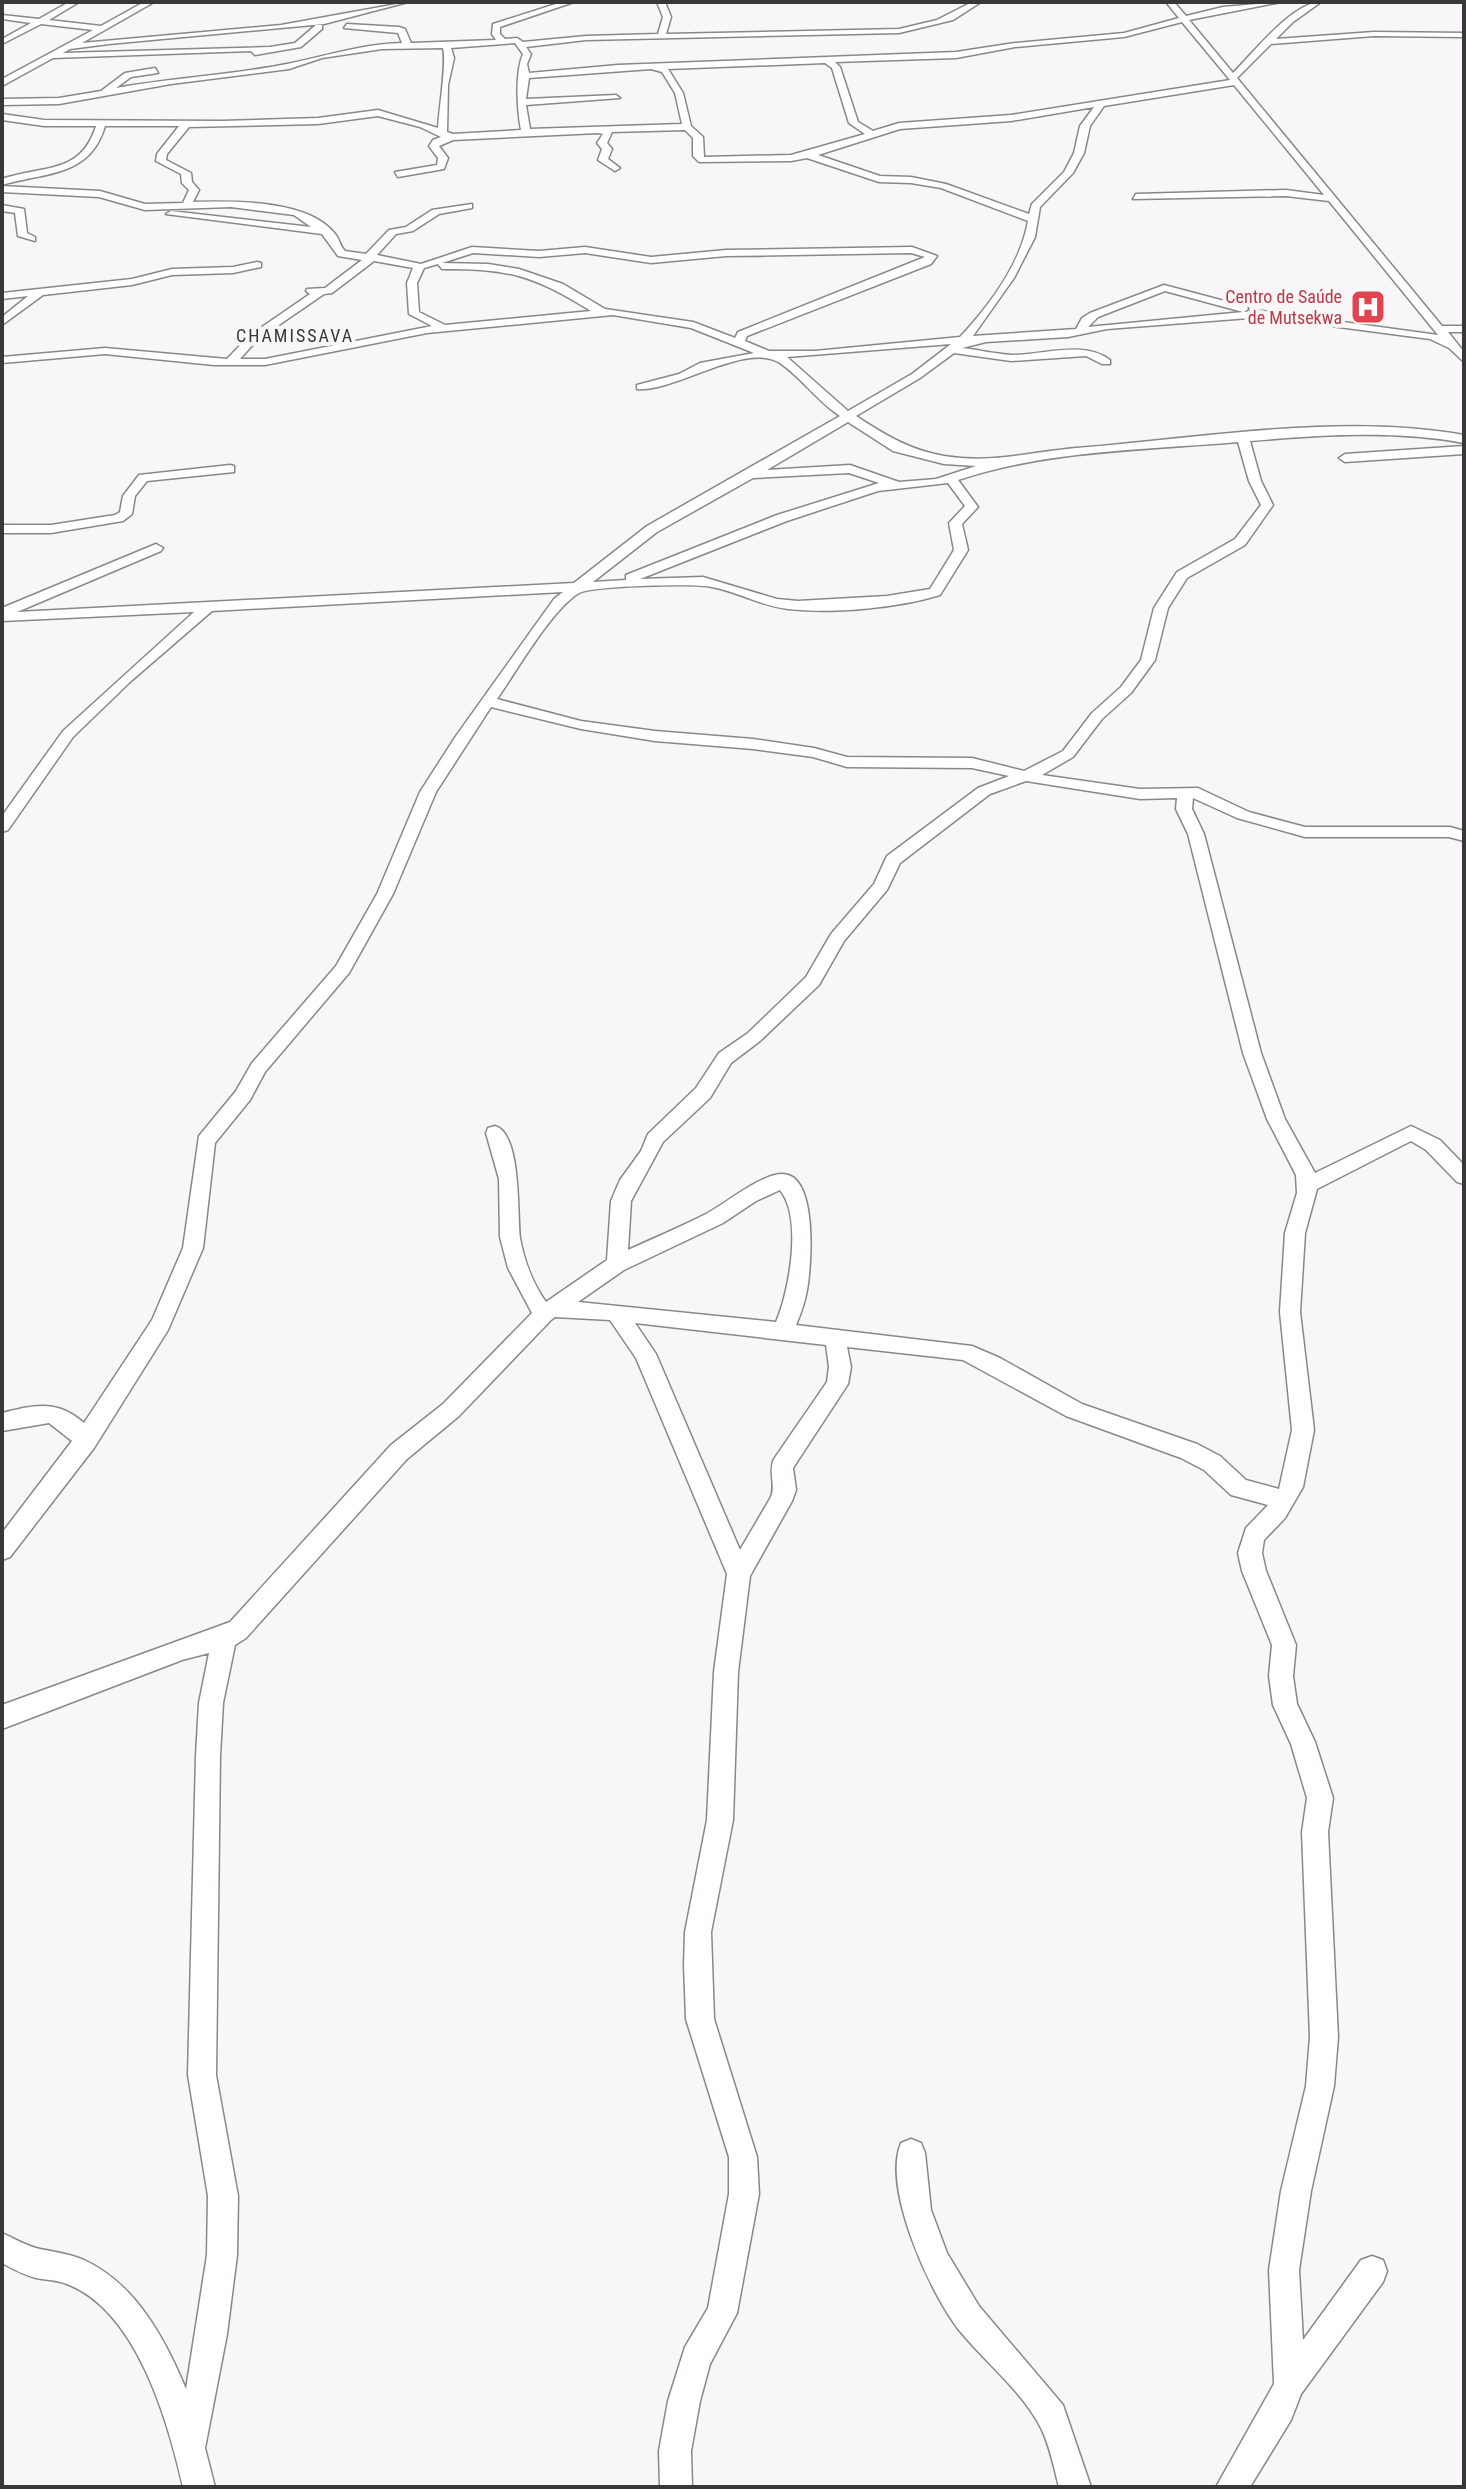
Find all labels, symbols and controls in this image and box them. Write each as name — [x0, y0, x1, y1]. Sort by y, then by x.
place label: Centro de Saúde de Mutsekwa — [1225, 286, 1342, 328]
hospital icon: Centro de Saúde de Mutsekwa — [1349, 288, 1387, 326]
district label: CHAMISSAVA — [236, 325, 354, 346]

